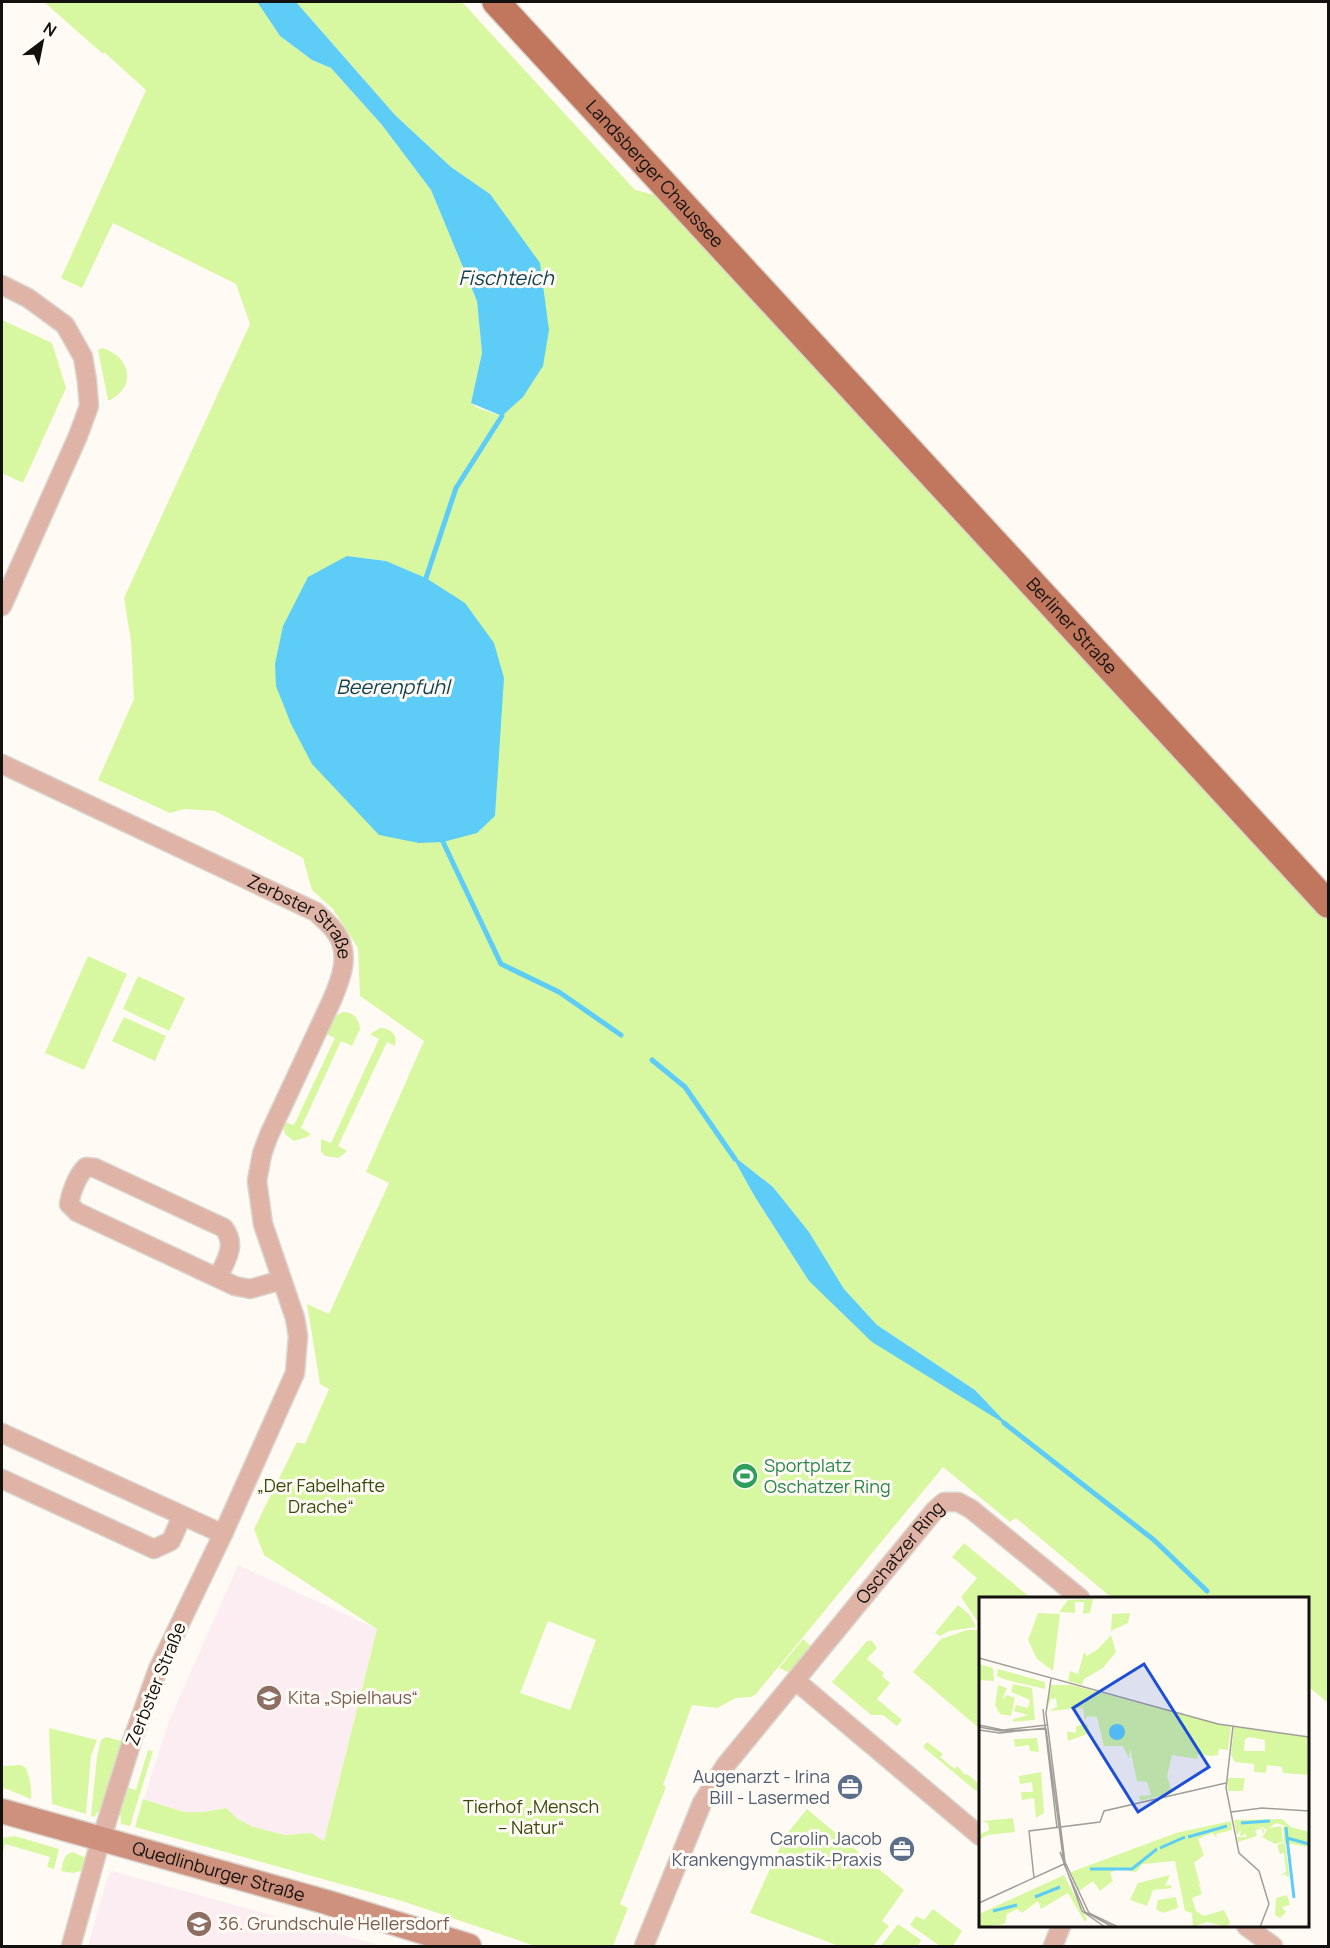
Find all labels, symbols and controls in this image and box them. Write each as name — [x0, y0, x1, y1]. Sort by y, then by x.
north arrow — [12, 12, 72, 72]
text: N — [39, 17, 61, 42]
street label: Landsberger Chaussee — [581, 94, 730, 252]
water label: Fischteich — [458, 264, 555, 291]
street label: Berliner Straße — [1022, 572, 1123, 679]
water label: Beerenpfuhl — [336, 673, 452, 700]
street label: Zerbster Straße — [244, 868, 357, 960]
place label: Sportplatz Oschatzer Ring — [764, 1453, 891, 1498]
sports icon: Sportplatz Oschatzer Ring — [730, 1461, 760, 1491]
park label: „Der Fabelhafte Drache“ — [257, 1473, 385, 1518]
street label: Oschatzer Ring — [850, 1495, 949, 1608]
inset map — [979, 1597, 1309, 1927]
street label: Zerbster Straße — [119, 1618, 191, 1749]
school or university icon: Kita „Spielhaus“ — [254, 1683, 284, 1713]
place label: Kita „Spielhaus“ — [288, 1685, 418, 1709]
place label: Augenarzt - Irina Bill - Lasermed — [693, 1764, 830, 1809]
office icon: Augenarzt - Irina Bill - Lasermed — [835, 1772, 865, 1802]
park label: Tierhof „Mensch – Natur“ — [463, 1794, 599, 1839]
place label: Carolin Jacob Krankengymnastik-Praxis — [672, 1826, 882, 1871]
office icon: Carolin Jacob Krankengymnastik-Praxis — [887, 1834, 917, 1864]
street label: Quedlinburger Straße — [130, 1835, 308, 1907]
school or university icon: 36. Grundschule Hellersdorf — [184, 1909, 214, 1939]
place label: 36. Grundschule Hellersdorf — [218, 1911, 450, 1935]

